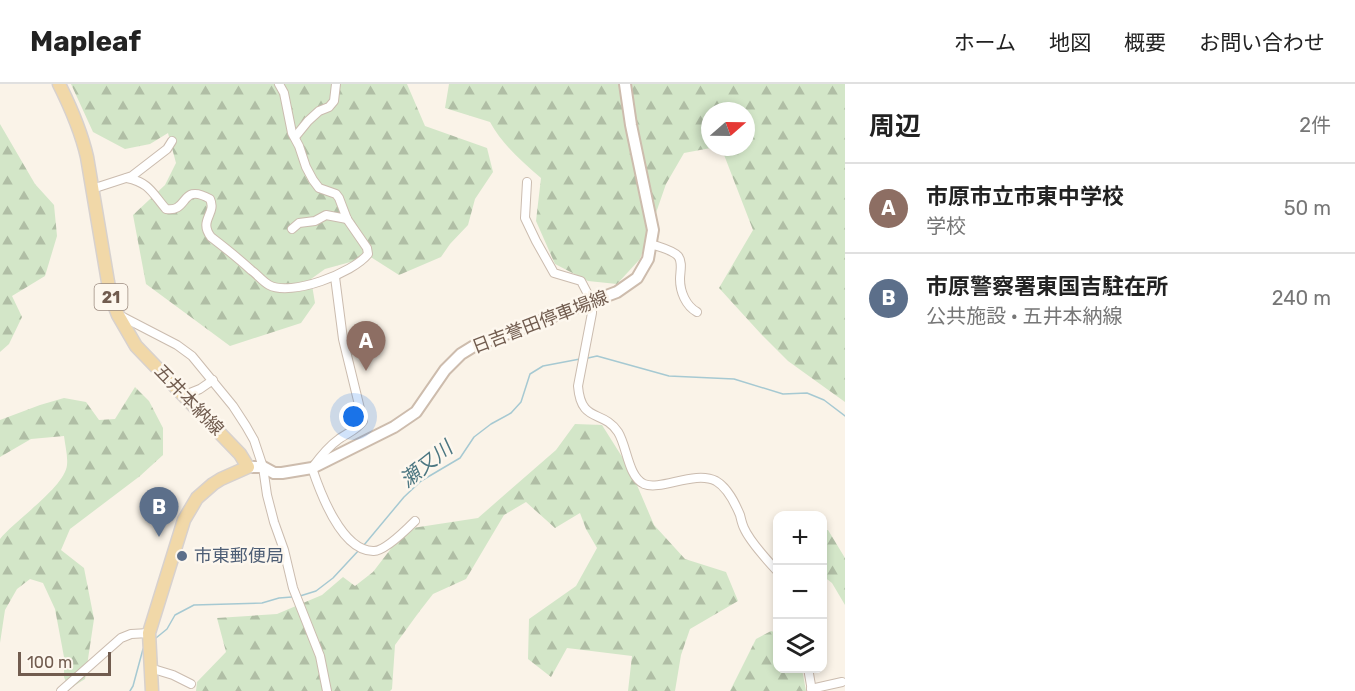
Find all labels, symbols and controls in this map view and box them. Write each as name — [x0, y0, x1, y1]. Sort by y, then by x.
text: Mapleaf — [30, 25, 141, 58]
text: ホーム — [954, 30, 1016, 55]
text: 地図 — [1049, 30, 1091, 55]
text: 概要 — [1124, 30, 1166, 55]
text: お問い合わせ — [1199, 30, 1325, 55]
north arrow — [701, 102, 755, 156]
text: 周辺 — [869, 111, 921, 142]
text: 2件 — [1299, 113, 1331, 137]
text: 市原市立市東中学校 — [926, 183, 1124, 210]
text: A — [881, 196, 896, 220]
text: 50 m — [1284, 196, 1331, 220]
text: 学校 — [926, 214, 966, 238]
text: 市原警察署東国吉駐在所 — [926, 273, 1168, 300]
road number: 21 — [94, 284, 128, 310]
street label: 日吉誉田停車場線 — [469, 286, 611, 358]
text: B — [881, 286, 896, 310]
text: 240 m — [1272, 286, 1331, 310]
text: 公共施設 · 五井本納線 — [926, 304, 1122, 328]
pin: A — [346, 322, 386, 371]
street label: 五井本納線 — [150, 360, 228, 440]
your location — [339, 402, 368, 431]
water label: 瀬又川 — [395, 435, 458, 492]
pin: B — [140, 488, 178, 537]
map controls — [773, 511, 827, 673]
button: + — [773, 511, 827, 565]
place label: 市東郵便局 — [194, 545, 284, 567]
marker: 市東郵便局 — [175, 549, 189, 563]
button: − — [773, 565, 827, 619]
button: layers — [773, 619, 827, 673]
scale bar — [18, 649, 111, 676]
text: 100 m — [27, 653, 72, 672]

